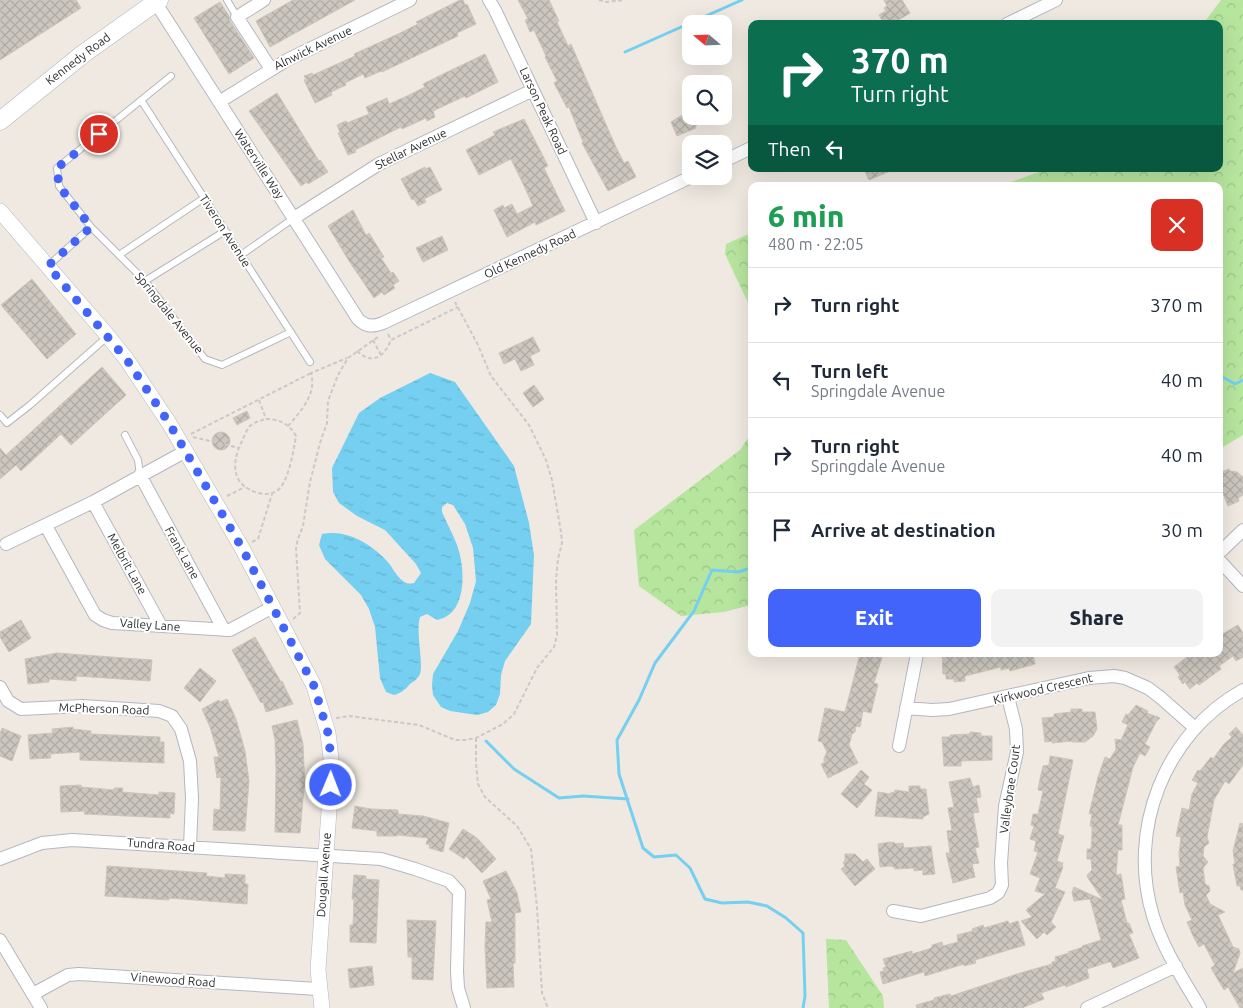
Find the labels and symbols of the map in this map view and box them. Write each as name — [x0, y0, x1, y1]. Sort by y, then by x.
north arrow — [682, 15, 732, 65]
street label: Alnwick Avenue — [272, 23, 354, 72]
street label: Kennedy Road — [43, 30, 112, 87]
street label: Larson Peak Road — [518, 65, 569, 157]
pin — [78, 113, 120, 155]
street label: Waterville Way — [232, 126, 287, 201]
street label: Stellar Avenue — [373, 126, 449, 171]
street label: Tiveron Avenue — [197, 192, 254, 269]
street label: Old Kennedy Road — [482, 227, 578, 280]
street label: Springdale Avenue — [133, 269, 206, 356]
street label: Frank Lane — [163, 524, 202, 581]
street label: Melbrit Lane — [105, 531, 150, 597]
street label: Valley Lane — [119, 616, 181, 633]
street label: Kirkwood Crescent — [992, 671, 1094, 706]
street label: McPherson Road — [58, 700, 150, 717]
street label: Valleybrae Court — [997, 743, 1022, 834]
position arrow — [304, 758, 356, 810]
street label: Dougall Avenue — [314, 832, 333, 918]
street label: Tundra Road — [127, 836, 195, 853]
street label: Vinewood Road — [130, 970, 216, 989]

